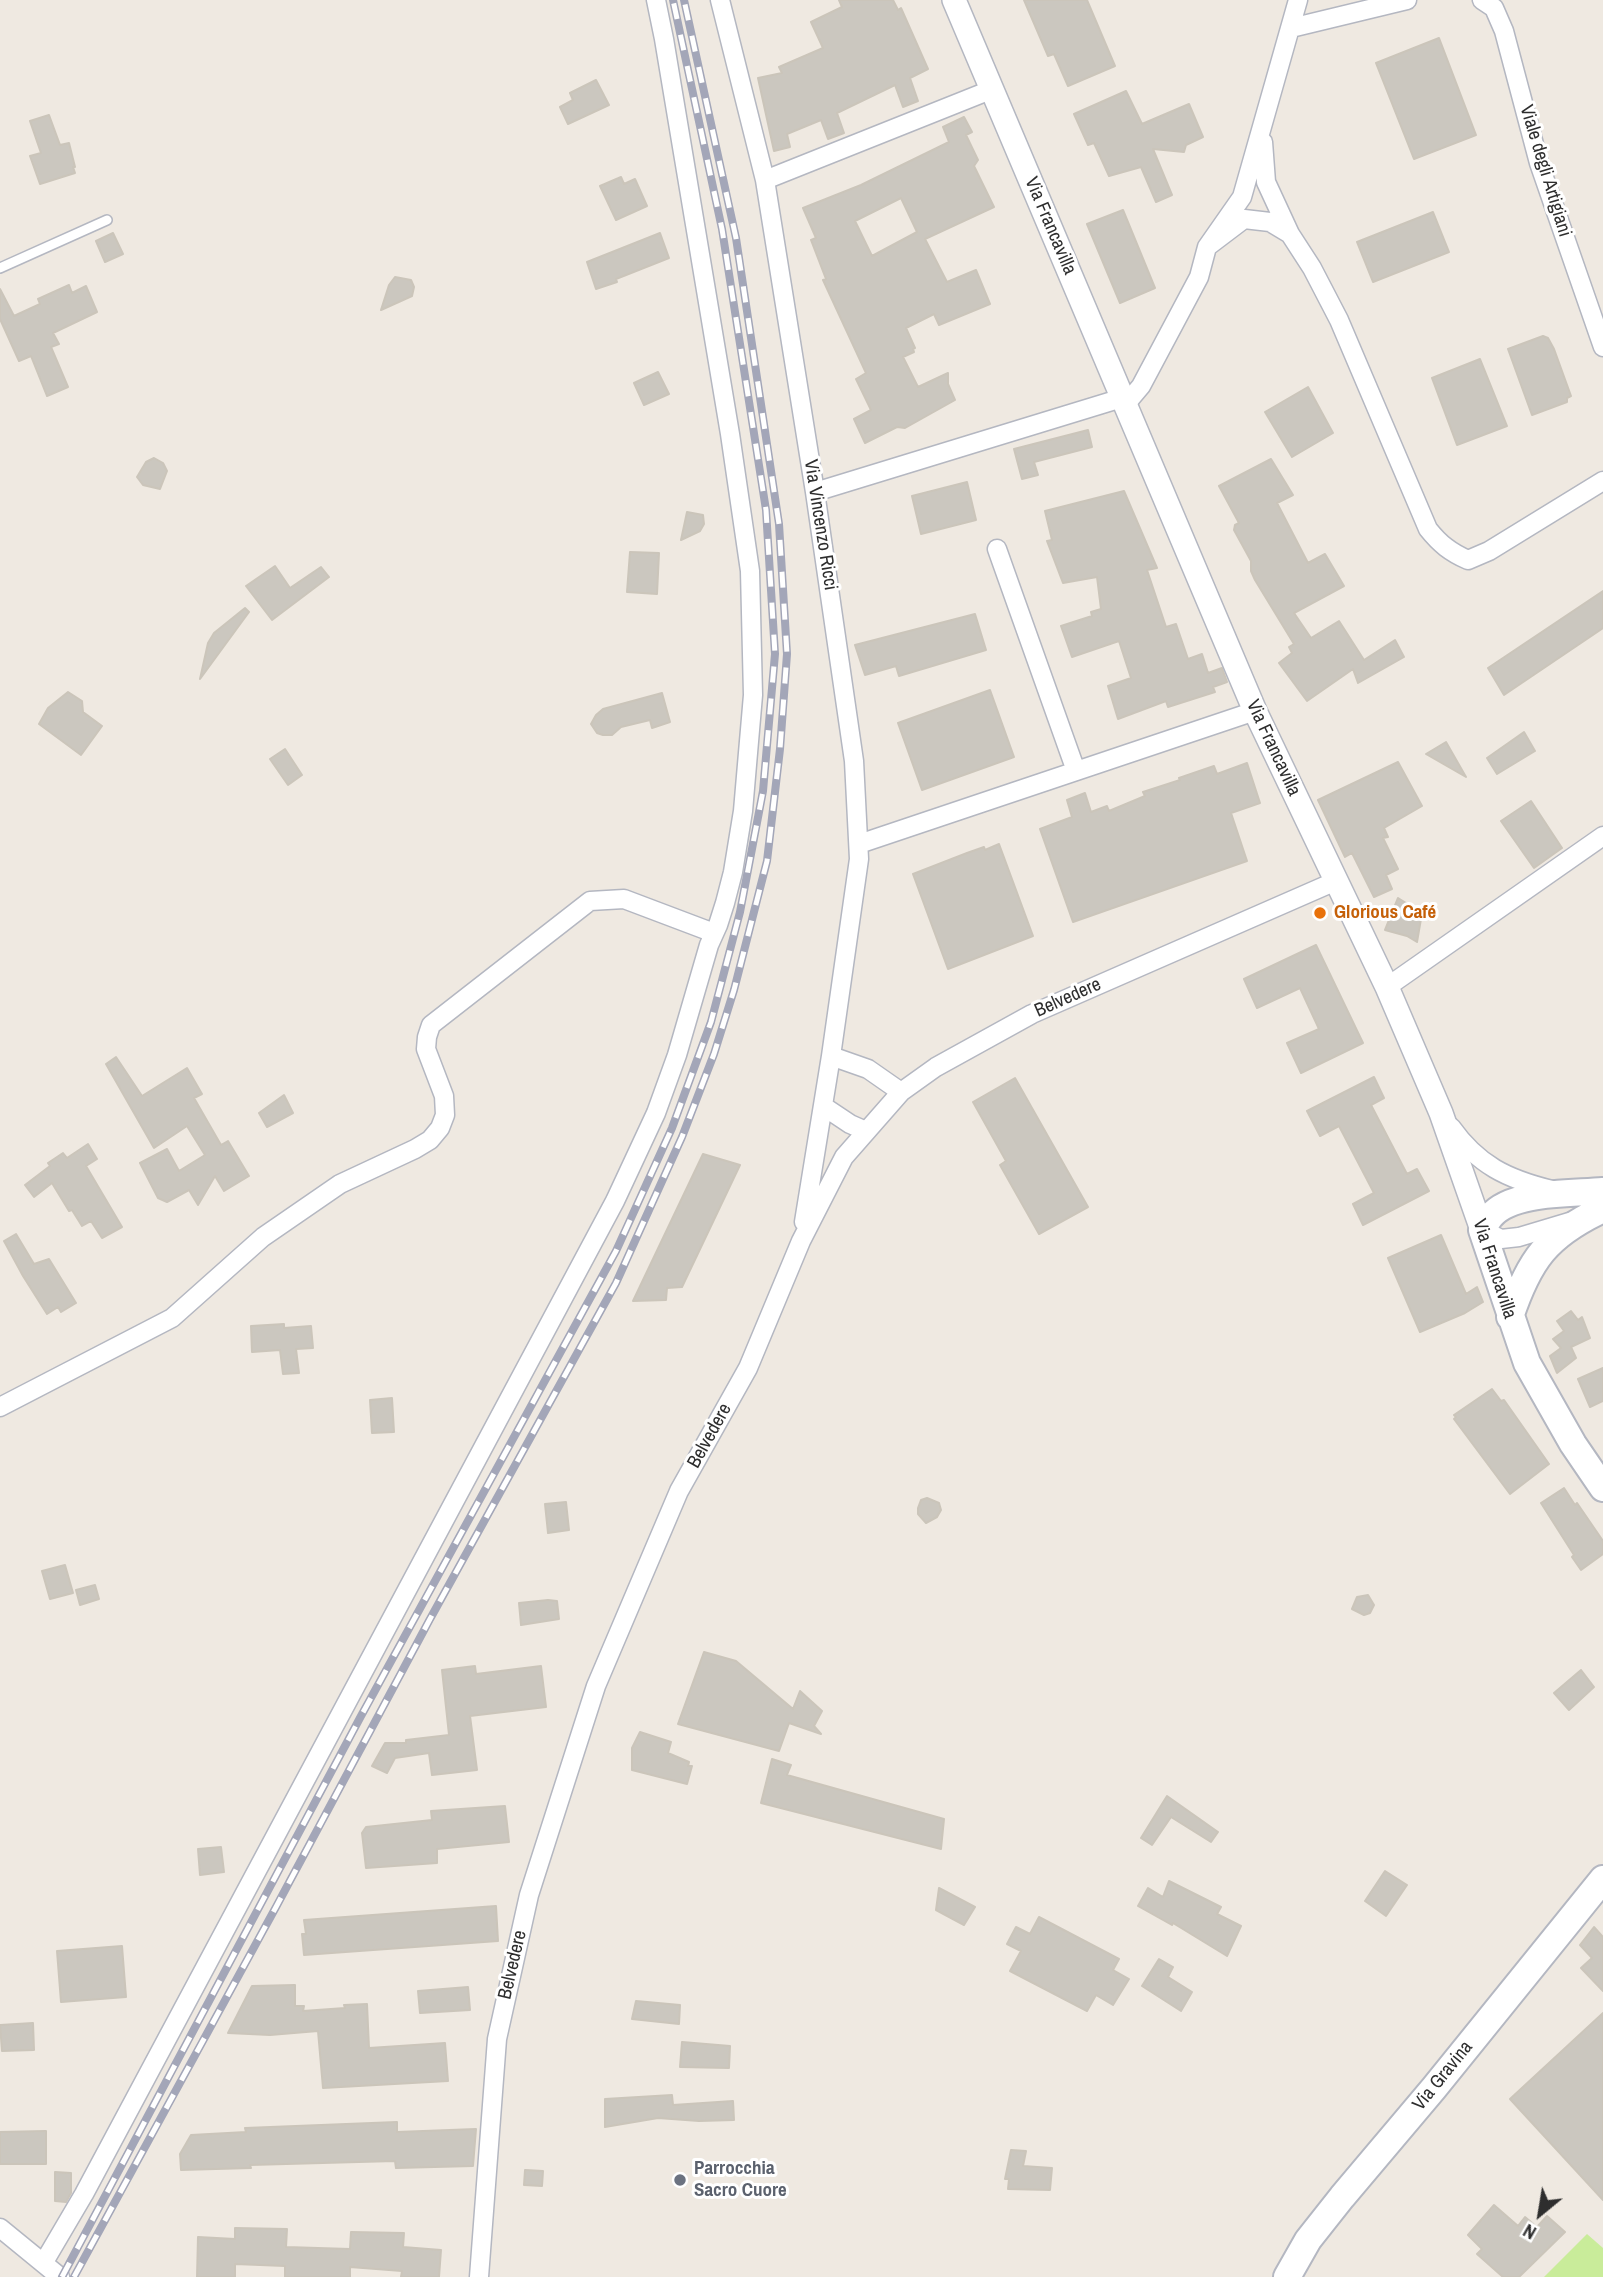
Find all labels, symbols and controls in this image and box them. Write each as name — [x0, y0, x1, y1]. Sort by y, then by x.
street label: Viale degli Artigiani — [1514, 102, 1576, 240]
street label: Via Francavilla — [1019, 174, 1081, 278]
street label: Via Vincenzo Ricci — [798, 458, 842, 592]
street label: Via Francavilla — [1241, 696, 1305, 800]
place label: Glorious Café — [1334, 902, 1436, 924]
marker: Glorious Café — [1312, 905, 1328, 921]
street label: Belvedere — [1031, 973, 1105, 1023]
street label: Via Francavilla — [1467, 1216, 1521, 1322]
street label: Belvedere — [683, 1400, 737, 1472]
street label: Belvedere — [494, 1928, 532, 2002]
street label: Via Gravina — [1408, 2037, 1478, 2115]
place label: Parrocchia Sacro Cuore — [694, 2158, 787, 2202]
marker: Parrocchia Sacro Cuore — [672, 2172, 688, 2188]
north arrow — [1505, 2179, 1575, 2249]
text: N — [1518, 2218, 1541, 2246]

